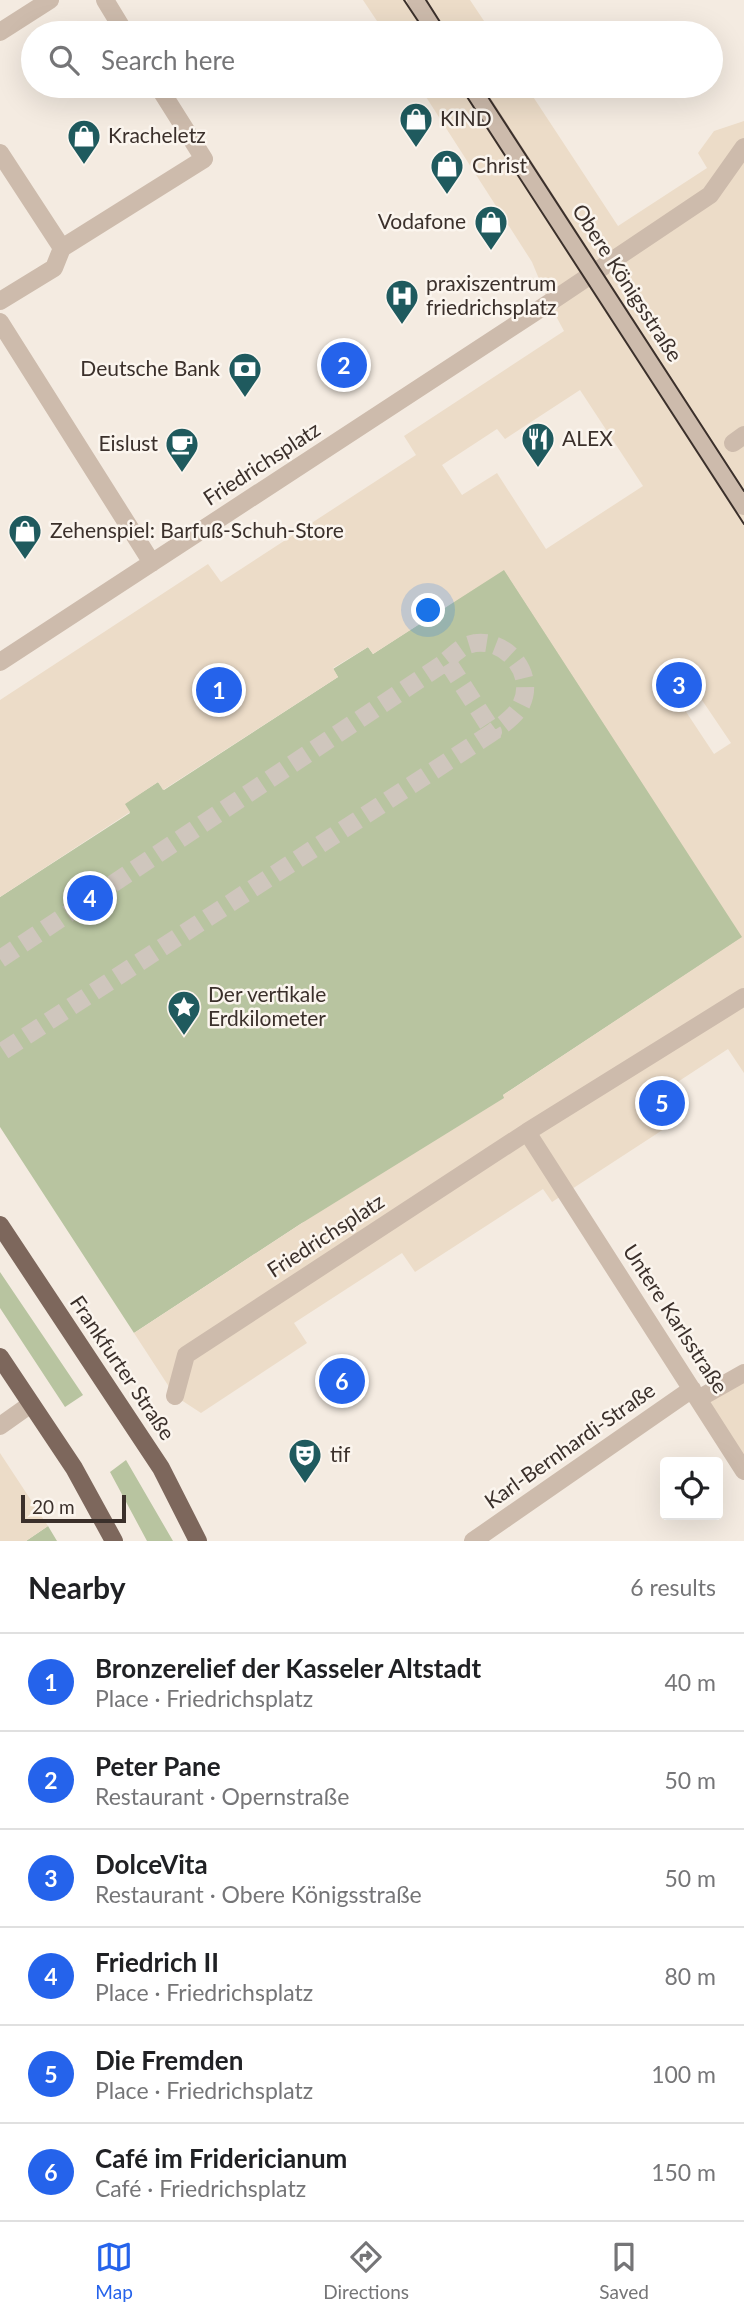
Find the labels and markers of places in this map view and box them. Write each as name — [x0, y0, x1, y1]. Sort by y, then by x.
shop icon: KIND — [397, 100, 435, 149]
place label: KIND — [440, 105, 492, 130]
shop icon: Kracheletz — [65, 117, 103, 166]
place label: Kracheletz — [108, 122, 206, 147]
shop icon: Christ — [428, 147, 466, 196]
place label: Christ — [472, 152, 528, 177]
shop icon: Vodafone — [472, 203, 510, 252]
place label: Vodafone — [378, 208, 466, 233]
place label: praxiszentrum friedrichsplatz — [426, 270, 556, 319]
hospital icon: praxiszentrum friedrichsplatz — [383, 277, 421, 326]
pin: 2 — [321, 339, 367, 391]
bank icon: Deutsche Bank — [226, 350, 264, 399]
place label: Deutsche Bank — [80, 355, 220, 380]
restaurant icon: ALEX — [519, 420, 557, 469]
cafe icon: Eislust — [163, 425, 201, 474]
place label: ALEX — [562, 425, 613, 450]
place label: Eislust — [99, 430, 158, 455]
shop icon: Zehenspiel: Barfuß-Schuh-Store — [6, 512, 44, 561]
place label: Zehenspiel: Barfuß-Schuh-Store — [50, 517, 344, 542]
pin: 3 — [656, 659, 702, 711]
pin: 1 — [196, 664, 242, 716]
pin: 4 — [67, 872, 113, 924]
place label: Der vertikale Erdkilometer — [208, 981, 326, 1030]
place icon: Der vertikale Erdkilometer — [165, 988, 203, 1037]
pin: 5 — [639, 1077, 685, 1129]
pin: 6 — [319, 1355, 365, 1407]
theatre icon: tif — [286, 1436, 324, 1485]
place label: tif — [330, 1441, 351, 1466]

